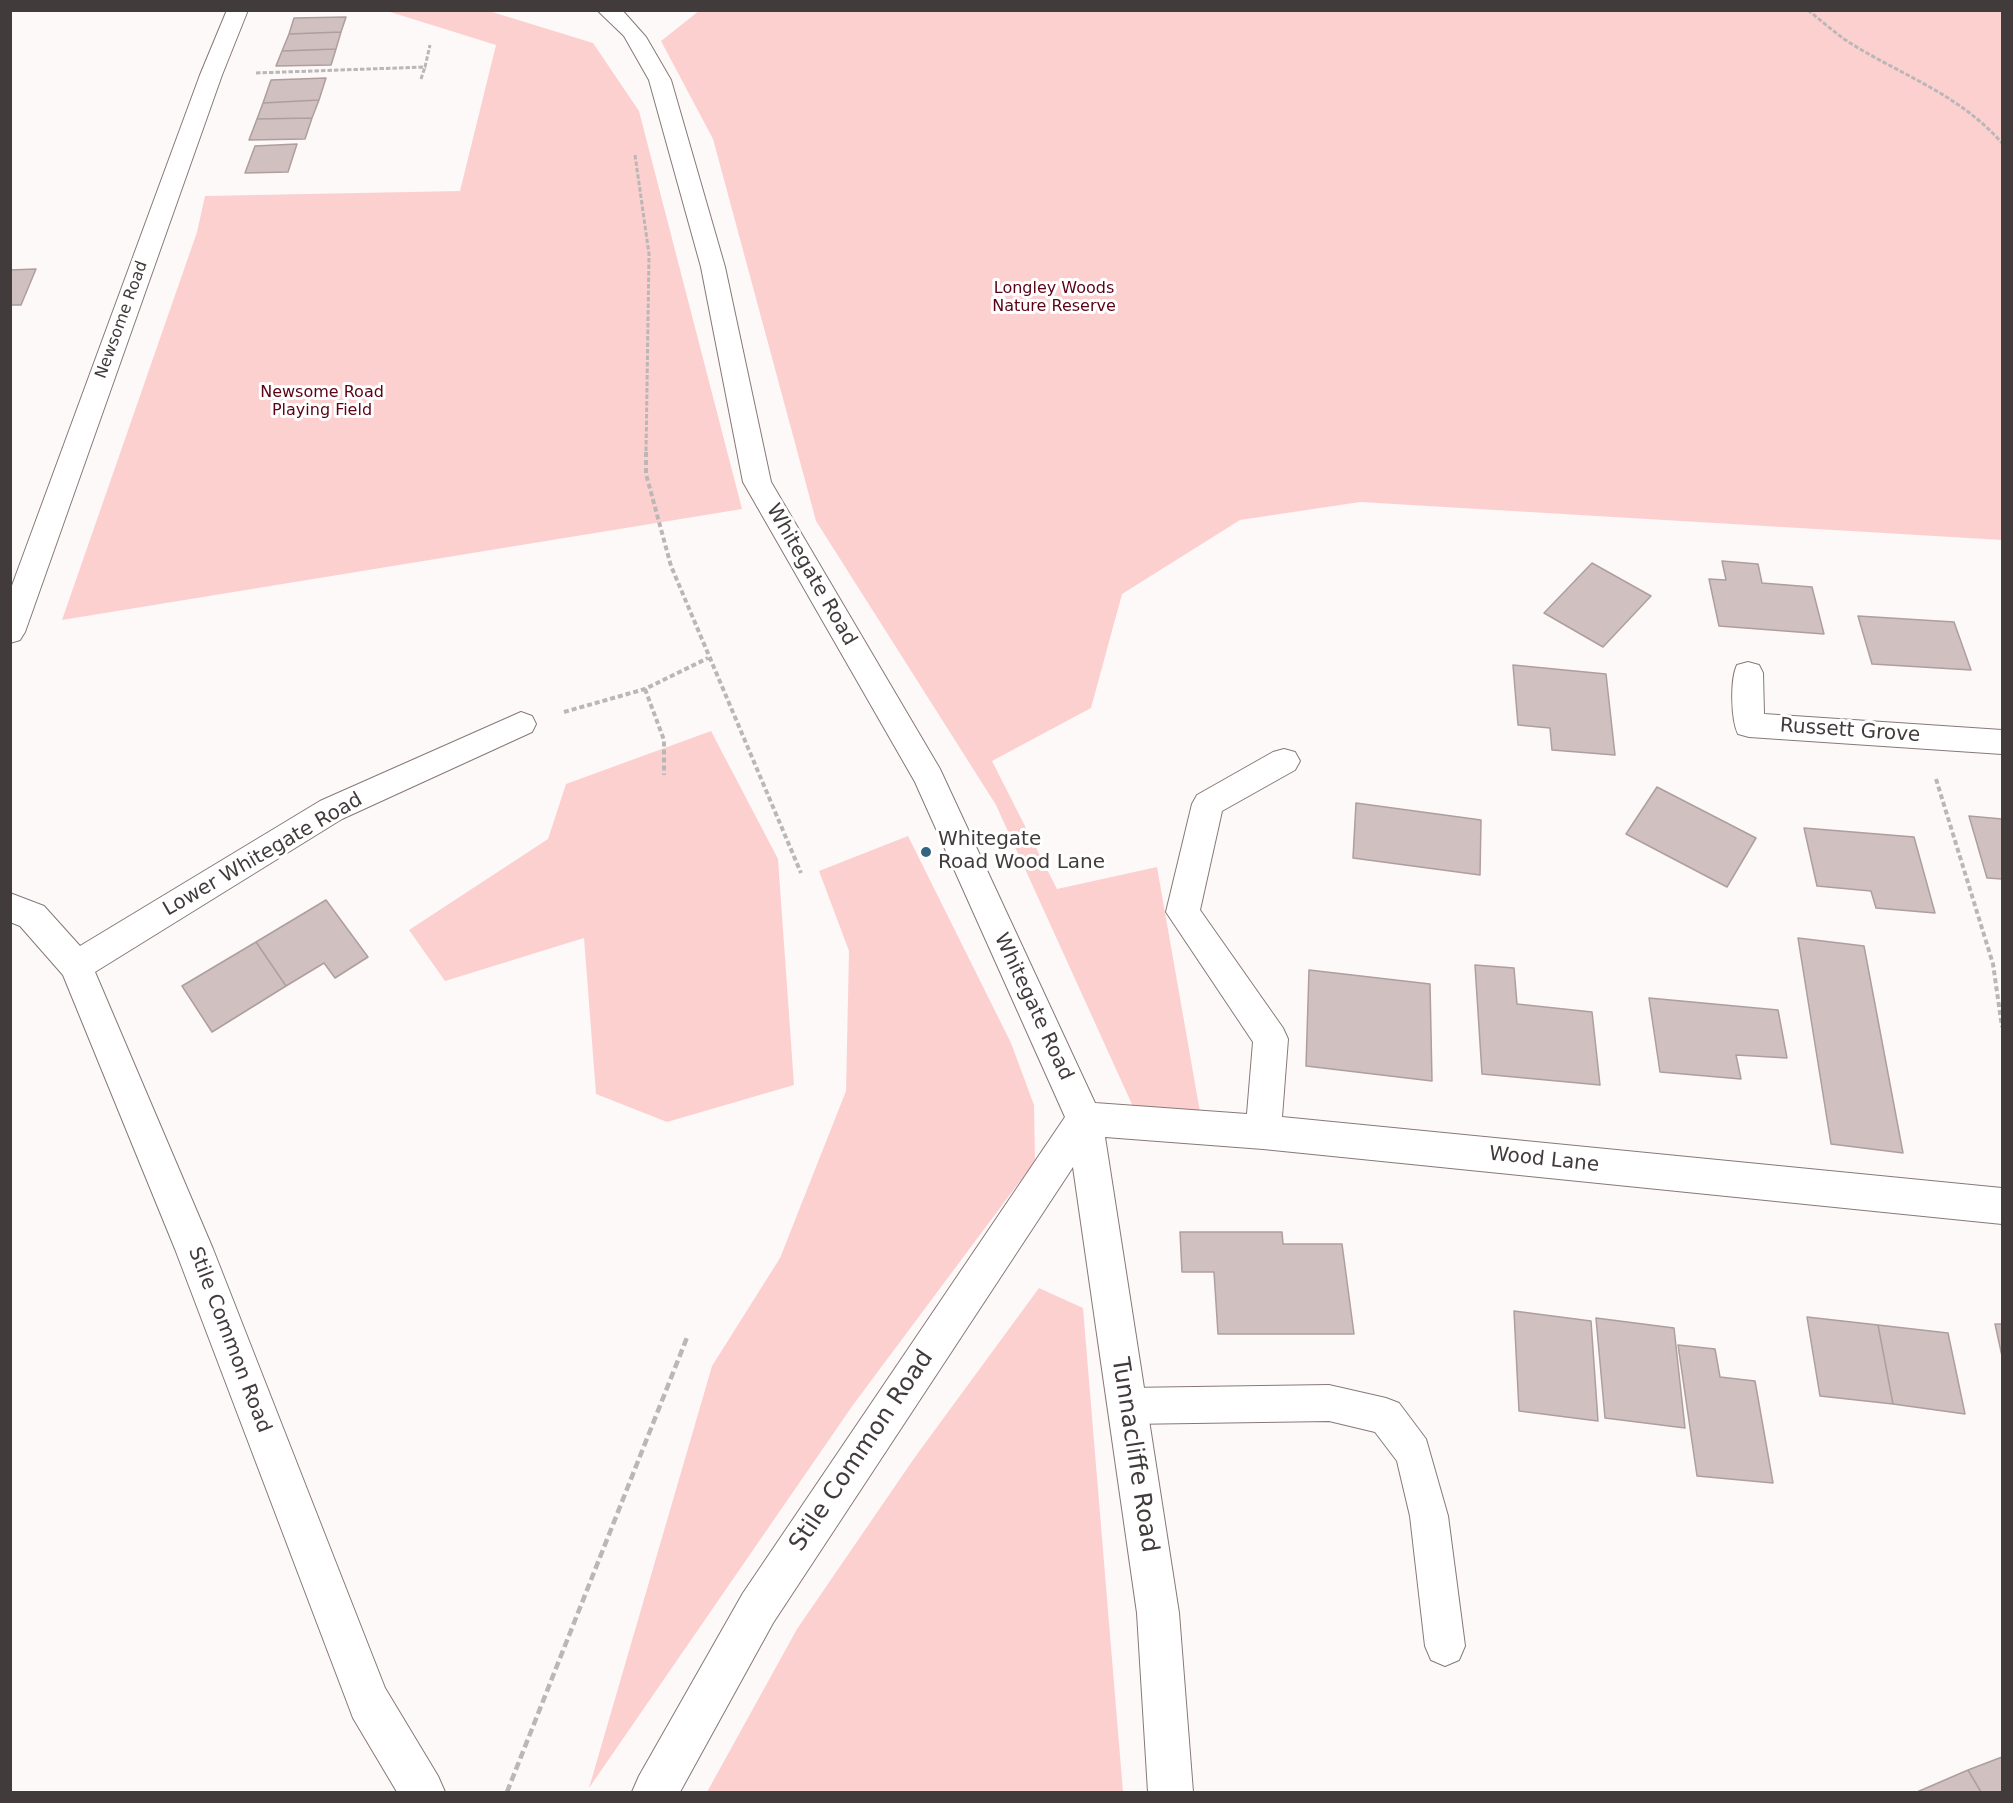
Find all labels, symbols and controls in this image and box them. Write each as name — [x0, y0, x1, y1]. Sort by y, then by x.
street label: Newsome Road — [92, 259, 152, 381]
park label: Longley Woods Nature Reserve — [992, 279, 1116, 317]
park label: Newsome Road Playing Field — [260, 383, 384, 421]
street label: Whitegate Road — [761, 500, 861, 650]
street label: Russett Grove — [1779, 714, 1921, 748]
street label: Lower Whitegate Road — [159, 788, 367, 922]
place label: Whitegate Road Wood Lane — [938, 828, 1105, 875]
marker: Whitegate Road Wood Lane — [919, 845, 933, 859]
street label: Whitegate Road — [988, 930, 1078, 1084]
street label: Wood Lane — [1488, 1142, 1600, 1178]
street label: Stile Common Road — [183, 1244, 275, 1436]
street label: Stile Common Road — [784, 1345, 940, 1557]
street label: Tunnacliffe Road — [1104, 1355, 1164, 1555]

